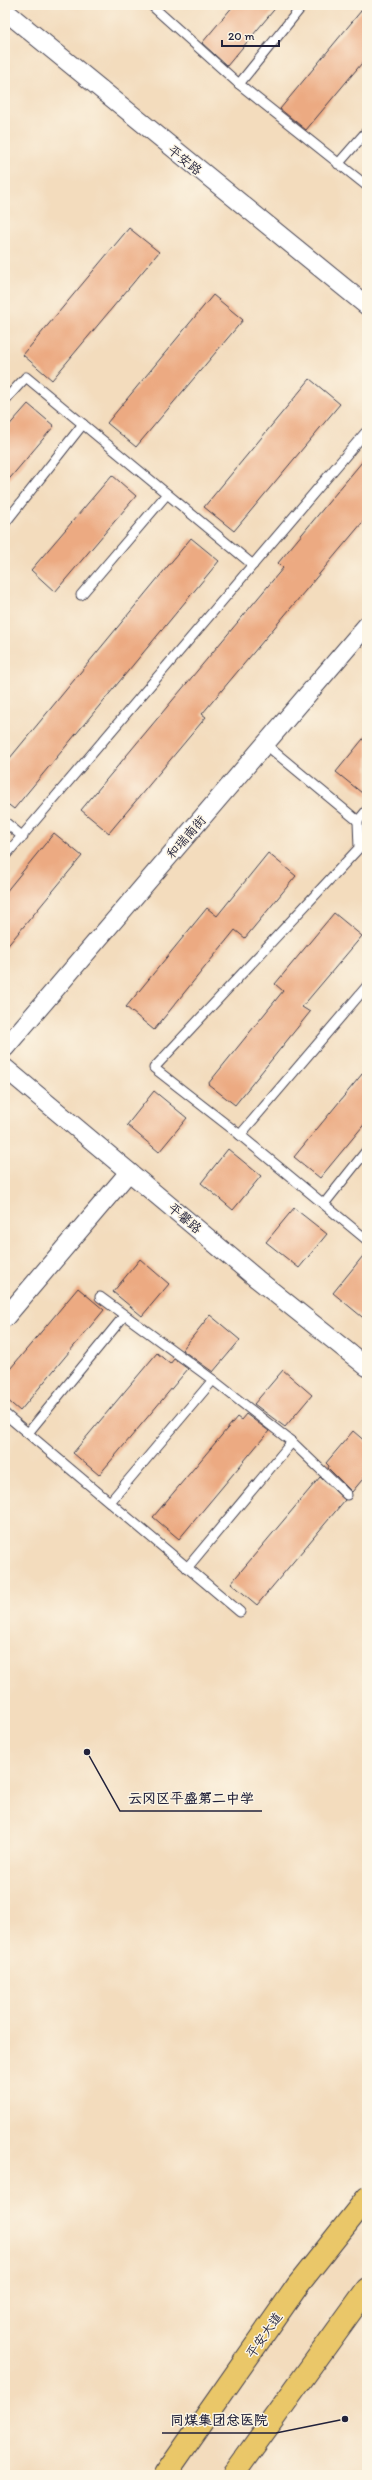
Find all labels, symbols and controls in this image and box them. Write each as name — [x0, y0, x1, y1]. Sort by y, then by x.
scale bar — [222, 22, 279, 48]
text: 20 m — [228, 29, 255, 43]
street label: 平安路 — [165, 142, 205, 178]
street label: 和瑞南街 — [163, 812, 209, 862]
street label: 平馨路 — [165, 1200, 205, 1236]
callout: 云冈区平盛第二中学 — [120, 1785, 262, 1811]
text: 云冈区平盛第二中学 — [128, 1790, 254, 1807]
street label: 平安大道 — [243, 2309, 285, 2361]
callout: 同煤集团总医院 — [162, 2407, 276, 2433]
text: 同煤集团总医院 — [170, 2412, 268, 2429]

